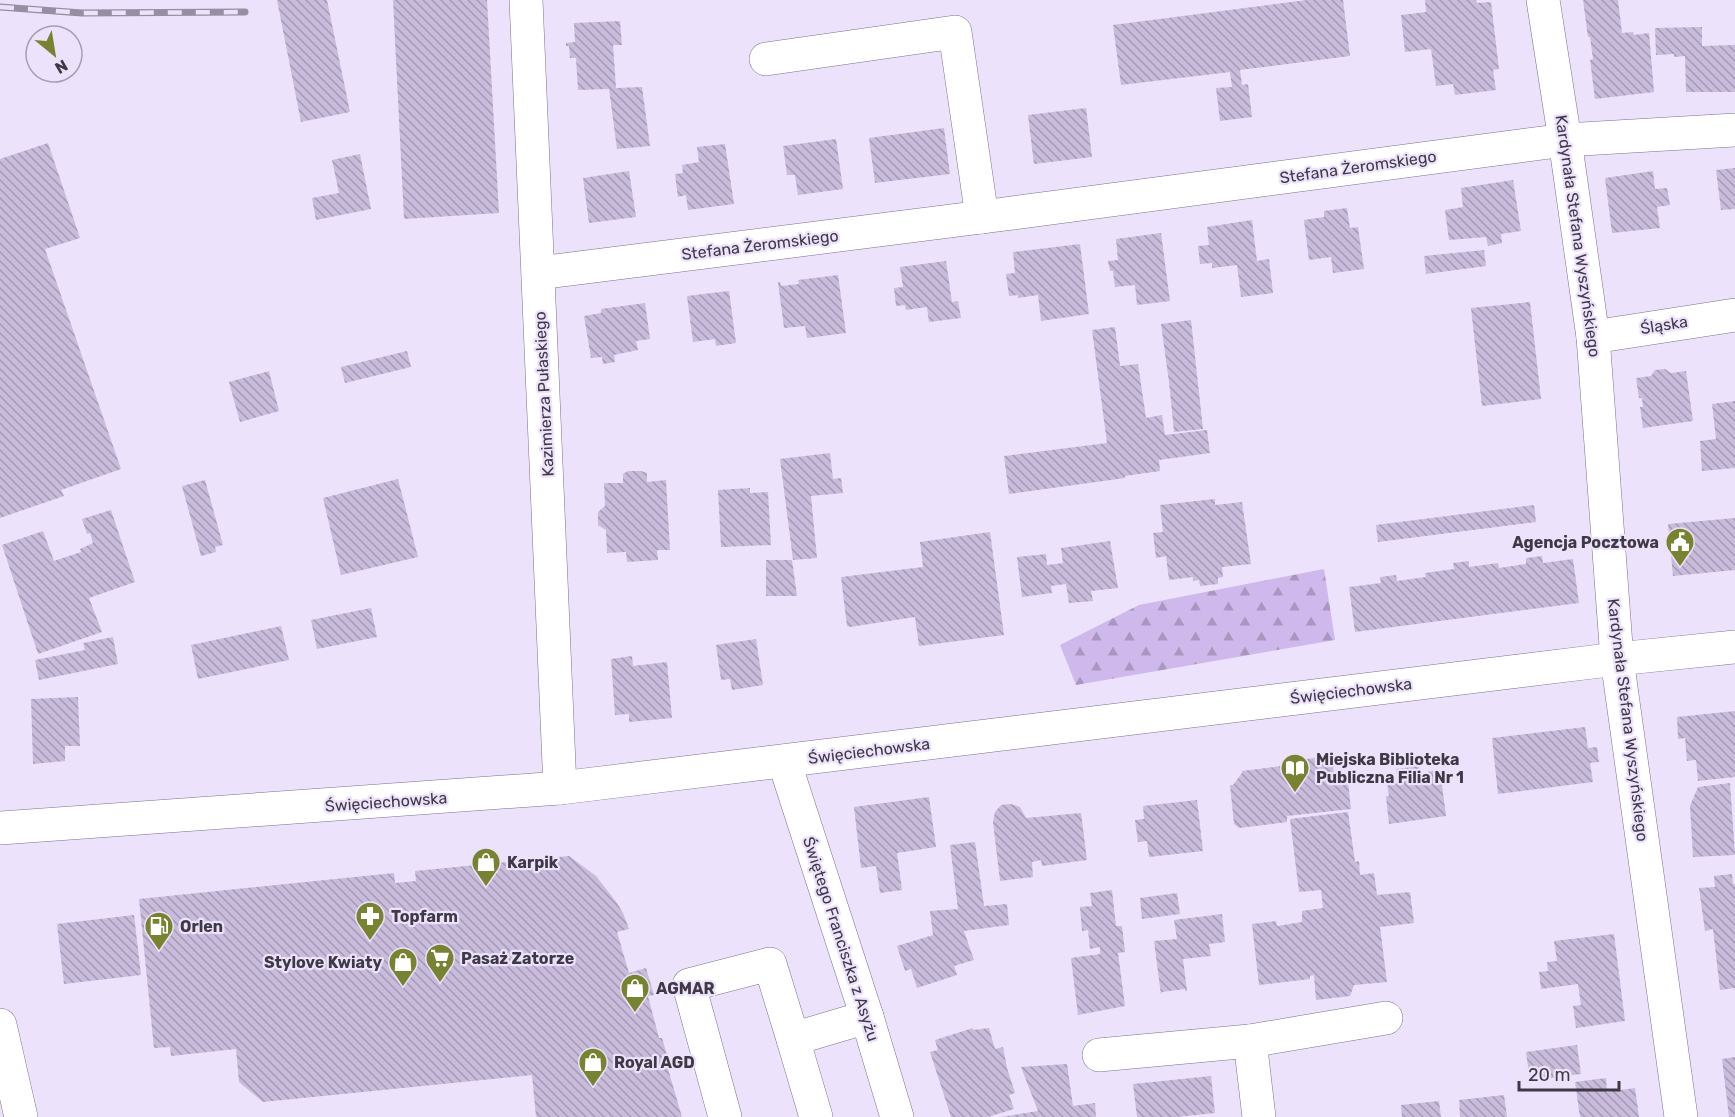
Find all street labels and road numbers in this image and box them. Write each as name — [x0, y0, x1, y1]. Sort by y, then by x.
street label: Kardynała Stefana Wyszyńskiego — [1552, 114, 1604, 358]
street label: Stefana Żeromskiego — [1278, 147, 1438, 187]
street label: Stefana Żeromskiego — [680, 226, 840, 264]
street label: Kazimierza Pułaskiego — [530, 311, 558, 477]
street label: Śląska — [1639, 311, 1689, 338]
street label: Kardynała Stefana Wyszyńskiego — [1604, 597, 1652, 843]
street label: Święciechowska — [1289, 673, 1413, 709]
street label: Święciechowska — [807, 733, 931, 769]
street label: Święciechowska — [324, 787, 448, 817]
street label: Świętego Franciszka z Asyżu — [798, 834, 884, 1044]

